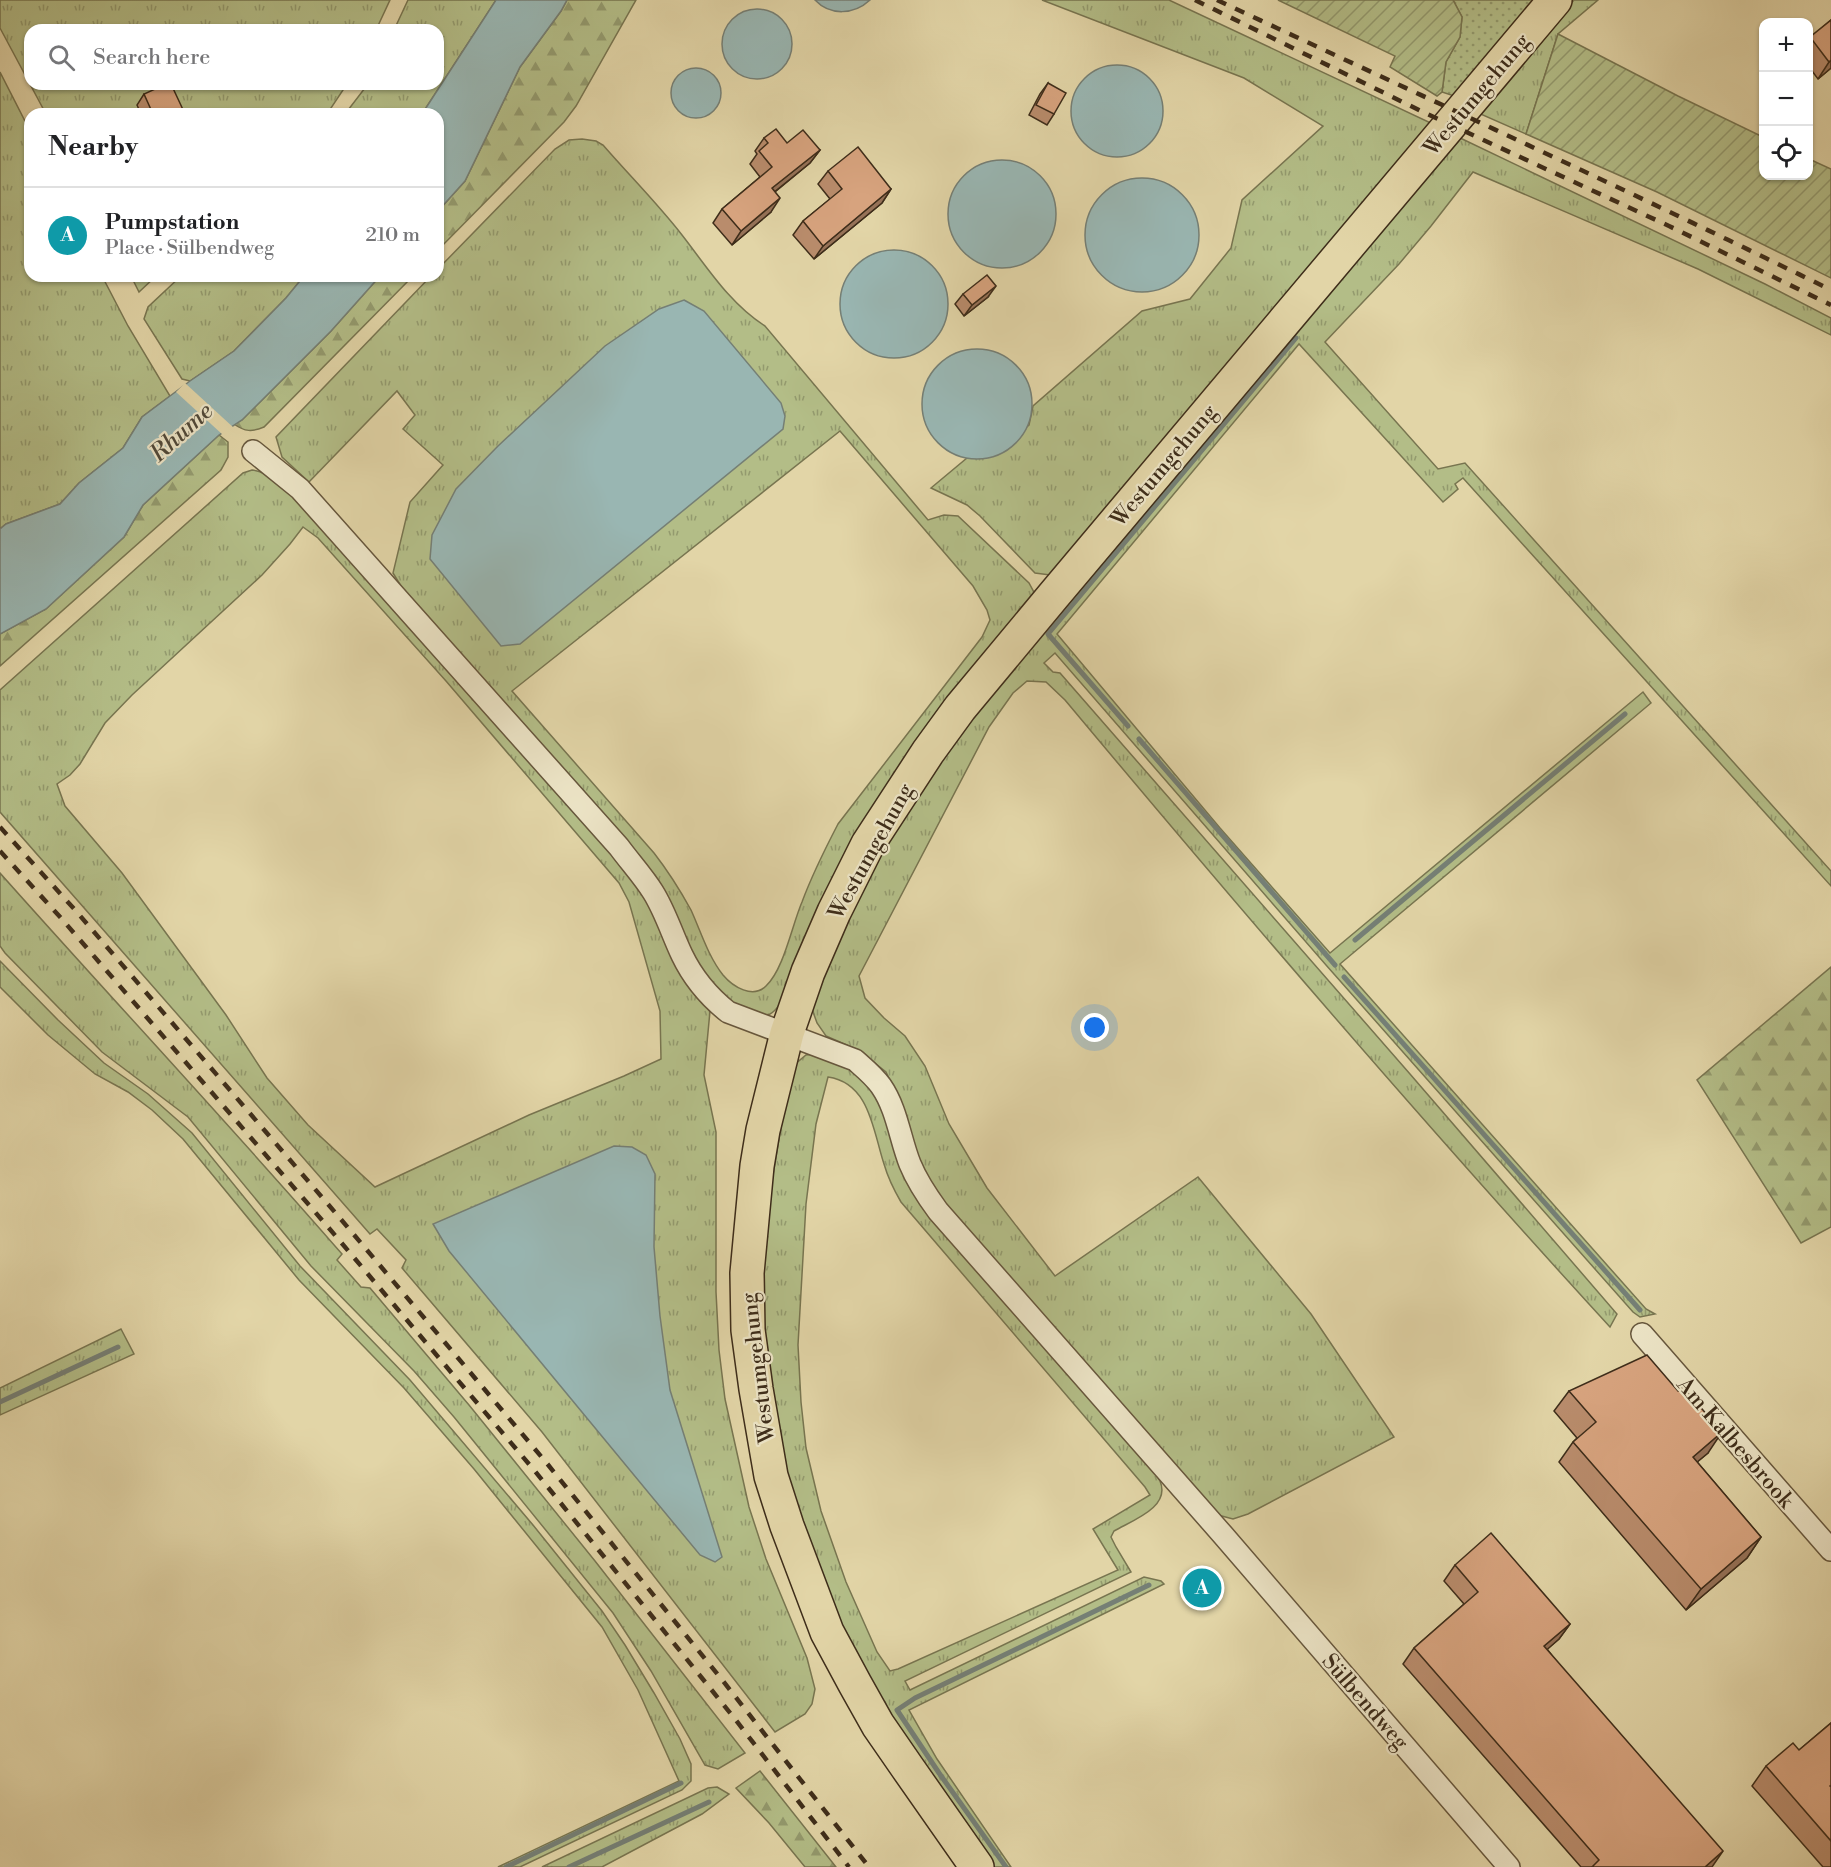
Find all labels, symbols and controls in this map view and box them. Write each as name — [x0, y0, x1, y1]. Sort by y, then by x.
map controls — [1759, 18, 1813, 180]
button: + — [1759, 18, 1813, 72]
search box — [24, 24, 444, 90]
street label: Westumgehung — [1417, 28, 1537, 162]
icon: search — [45, 41, 78, 74]
text: Search here — [93, 44, 210, 71]
button: − — [1759, 72, 1813, 126]
button: locate — [1759, 126, 1813, 180]
text: Nearby — [48, 131, 138, 163]
text: Pumpstation — [105, 209, 239, 236]
text: A — [60, 223, 75, 248]
text: 210 m — [365, 223, 420, 248]
text: Place · Sülbendweg — [105, 236, 274, 261]
water label: Rhume — [143, 397, 219, 470]
street label: Westumgehung — [1104, 399, 1224, 533]
street label: Westumgehung — [822, 778, 920, 925]
your location — [1080, 1013, 1109, 1042]
street label: Westumgehung — [736, 1290, 781, 1446]
street label: Am Kalbesbrook — [1670, 1371, 1800, 1515]
pin: A — [1182, 1566, 1222, 1610]
street label: Sülbendweg — [1316, 1648, 1414, 1756]

